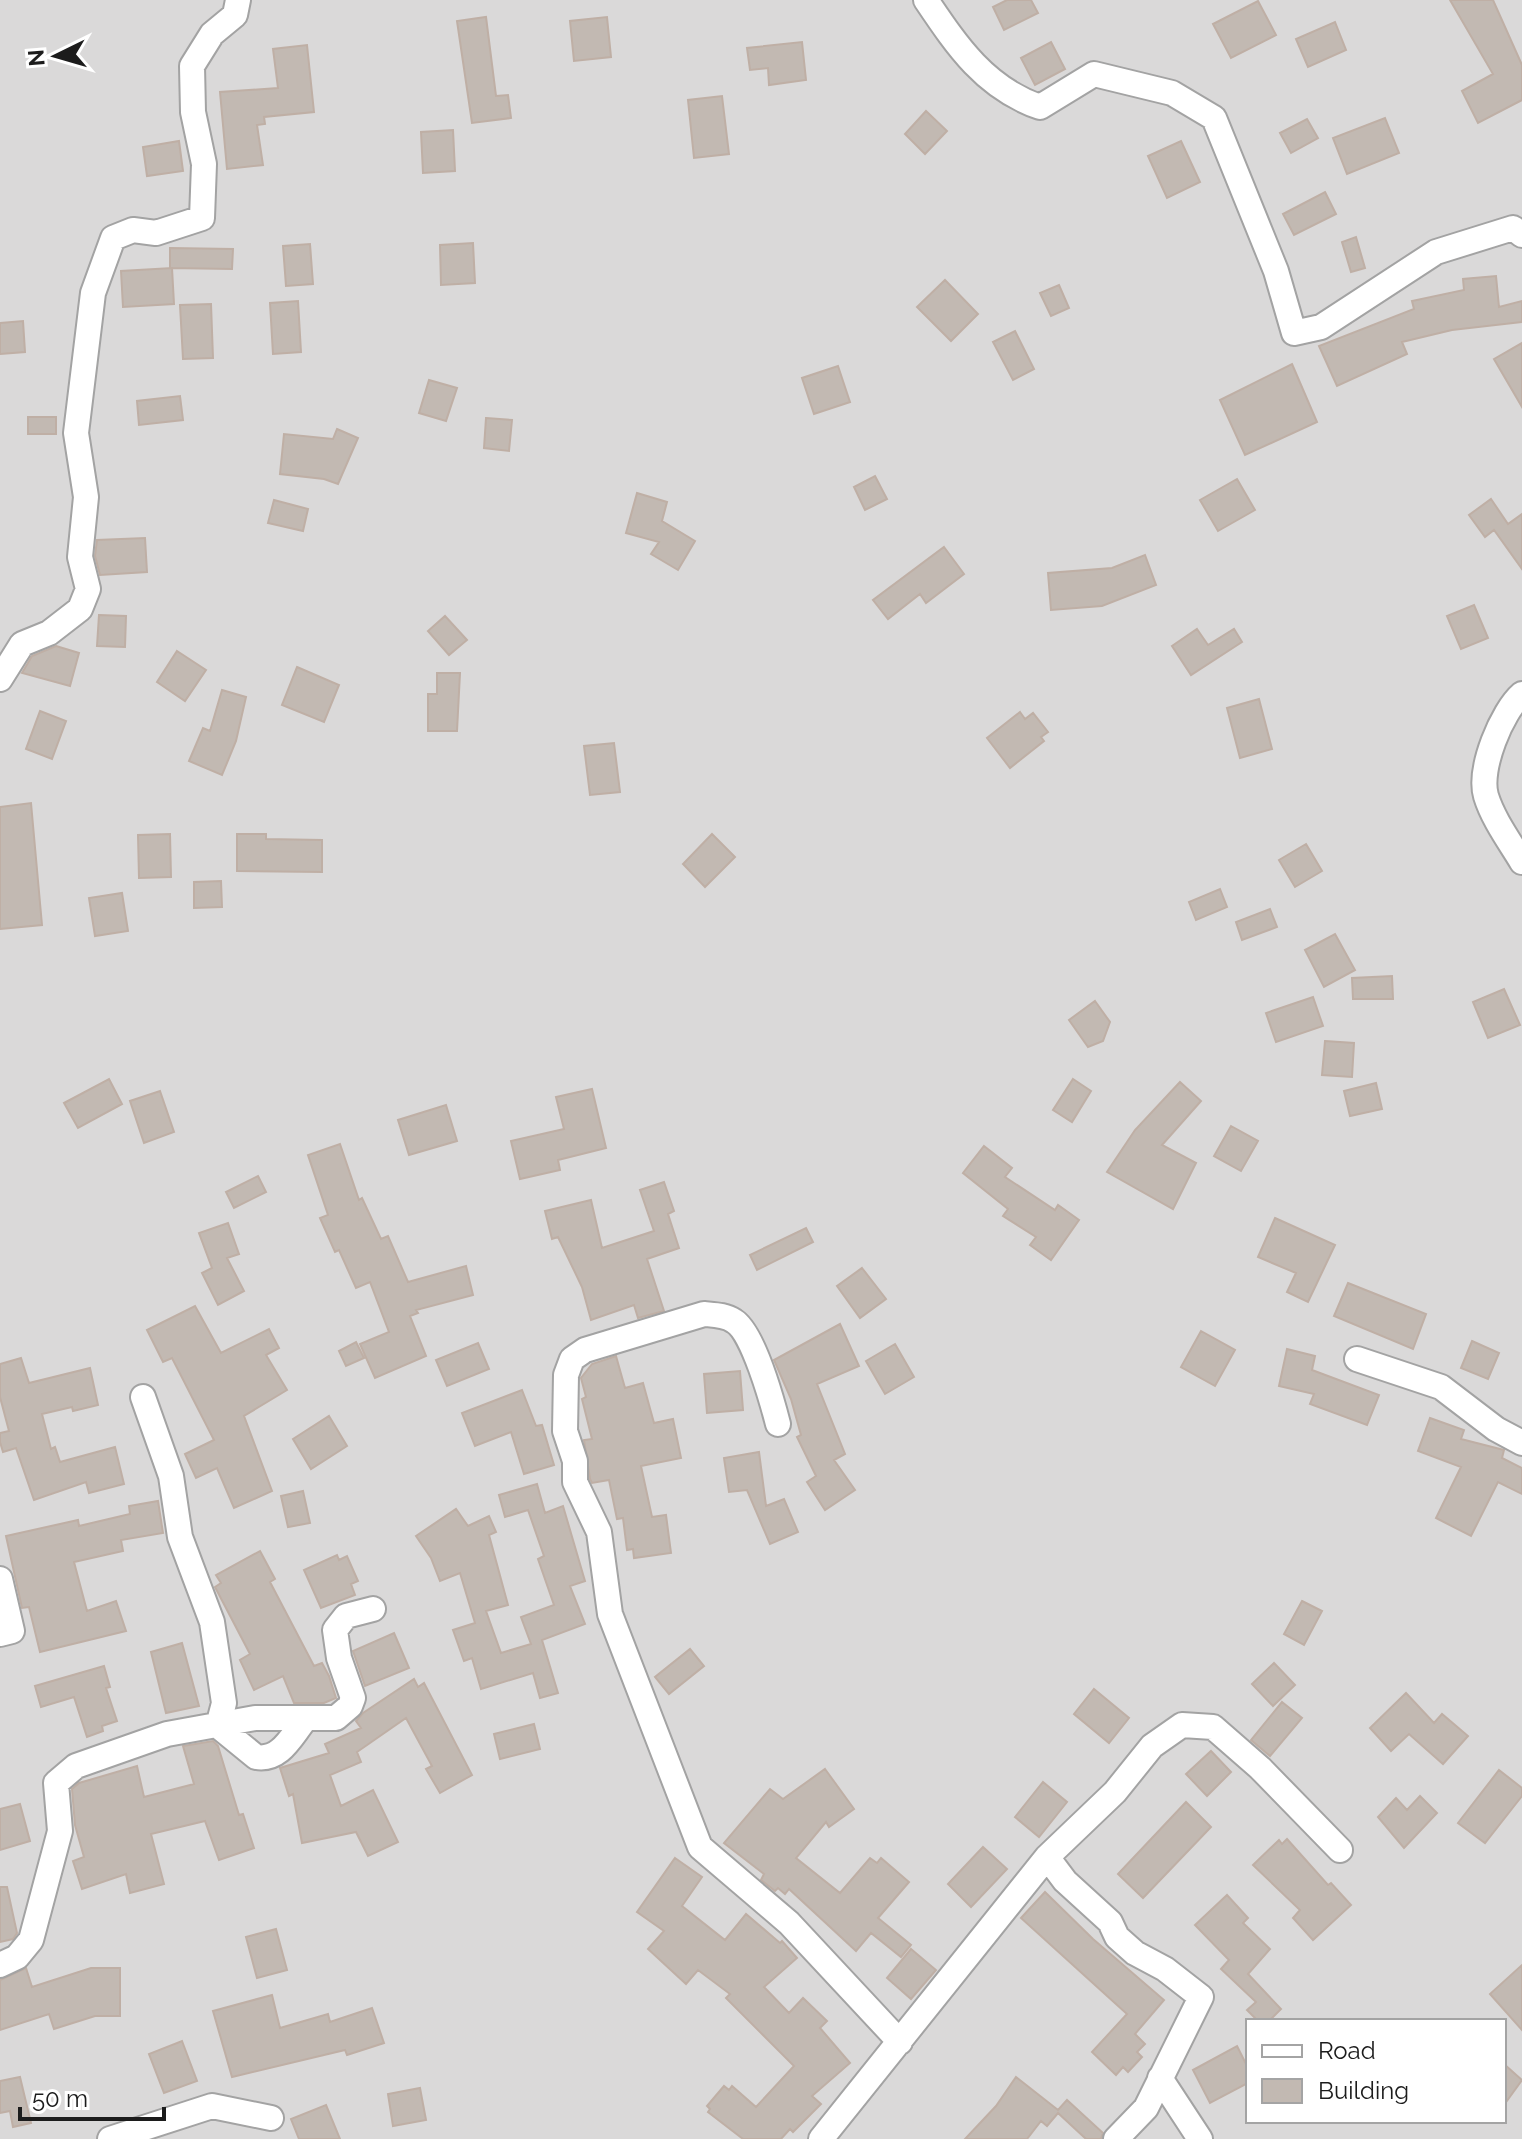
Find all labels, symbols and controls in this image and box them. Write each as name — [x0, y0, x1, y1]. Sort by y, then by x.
north arrow — [16, 16, 96, 96]
text: N — [22, 48, 50, 67]
legend — [1246, 2019, 1506, 2123]
text: Road — [1318, 2036, 1376, 2065]
scale bar — [20, 2071, 164, 2121]
text: Building — [1318, 2076, 1409, 2105]
text: 50 m — [32, 2084, 88, 2113]

